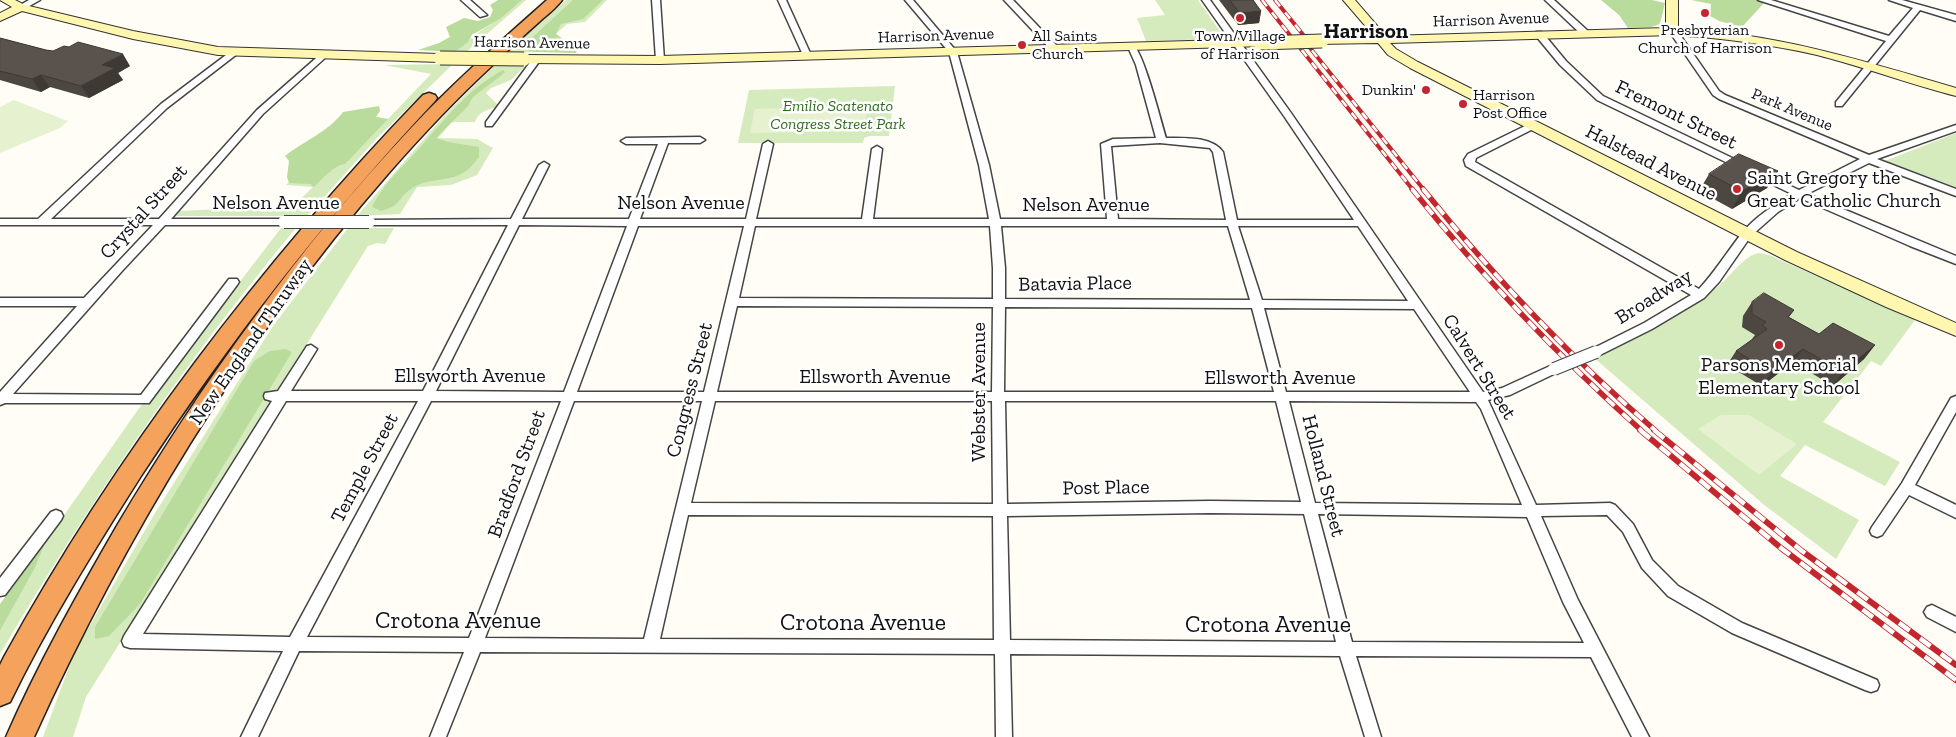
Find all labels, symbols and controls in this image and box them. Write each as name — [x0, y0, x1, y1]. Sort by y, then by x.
marker: Presbyterian Church of Harrison — [1699, 7, 1711, 19]
street label: Harrison Avenue — [1433, 8, 1549, 32]
marker: Town/Village of Harrison — [1234, 12, 1246, 24]
district label: Harrison — [1324, 19, 1408, 45]
place label: Presbyterian Church of Harrison — [1638, 20, 1772, 58]
street label: Harrison Avenue — [878, 24, 994, 48]
place label: All Saints Church — [1032, 26, 1097, 64]
place label: Town/Village of Harrison — [1195, 26, 1285, 64]
street label: Harrison Avenue — [474, 32, 590, 54]
marker: All Saints Church — [1016, 39, 1028, 51]
street label: Fremont Street — [1611, 75, 1741, 155]
place label: Dunkin' — [1362, 80, 1416, 100]
marker: Dunkin' — [1420, 84, 1432, 96]
street label: Park Avenue — [1749, 84, 1835, 136]
place label: Harrison Post Office — [1473, 85, 1547, 123]
park label: Emilio Scatenato Congress Street Park — [770, 96, 906, 134]
marker: Harrison Post Office — [1457, 98, 1469, 110]
street label: Halstead Avenue — [1581, 120, 1721, 206]
street label: Crystal Street — [95, 160, 193, 264]
place label: Saint Gregory the Great Catholic Church — [1747, 166, 1941, 213]
marker: Saint Gregory the Great Catholic Church — [1731, 183, 1743, 195]
street label: Nelson Avenue — [212, 191, 340, 215]
street label: Nelson Avenue — [617, 191, 745, 215]
street label: Nelson Avenue — [1022, 193, 1150, 217]
street label: New England Thruway — [185, 254, 317, 430]
street label: Broadway — [1611, 264, 1697, 330]
street label: Batavia Place — [1018, 271, 1132, 297]
street label: Calvert Street — [1437, 310, 1521, 424]
street label: Congress Street — [662, 320, 718, 460]
street label: Webster Avenue — [967, 322, 991, 462]
marker: Parsons Memorial Elementary School — [1773, 339, 1785, 351]
place label: Parsons Memorial Elementary School — [1698, 353, 1860, 400]
street label: Ellsworth Avenue — [394, 364, 546, 388]
street label: Ellsworth Avenue — [799, 365, 951, 389]
street label: Ellsworth Avenue — [1204, 366, 1356, 390]
street label: Bradford Street — [483, 407, 551, 541]
street label: Temple Street — [326, 409, 404, 527]
street label: Holland Street — [1296, 413, 1350, 539]
street label: Post Place — [1062, 475, 1150, 501]
street label: Crotona Avenue — [375, 607, 541, 635]
street label: Crotona Avenue — [780, 609, 946, 637]
street label: Crotona Avenue — [1185, 611, 1351, 639]

